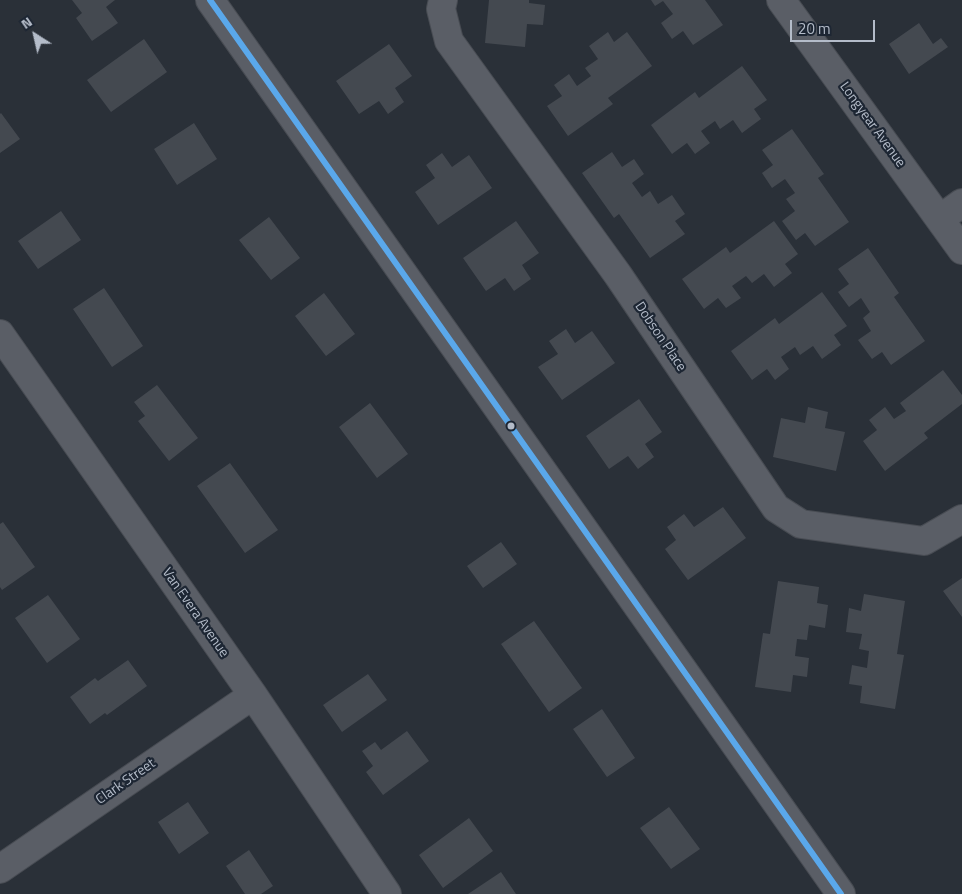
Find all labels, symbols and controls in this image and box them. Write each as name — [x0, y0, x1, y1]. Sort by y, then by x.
north arrow — [10, 10, 60, 60]
scale bar — [792, 10, 877, 42]
text: N — [16, 11, 36, 34]
text: 20 m — [798, 17, 831, 40]
street label: Longyear Avenue — [835, 79, 909, 171]
street label: Dobson Place — [631, 299, 689, 375]
unlabelled marker — [506, 421, 516, 431]
street label: Van Evera Avenue — [158, 565, 232, 661]
street label: Clark Street — [93, 755, 159, 809]

